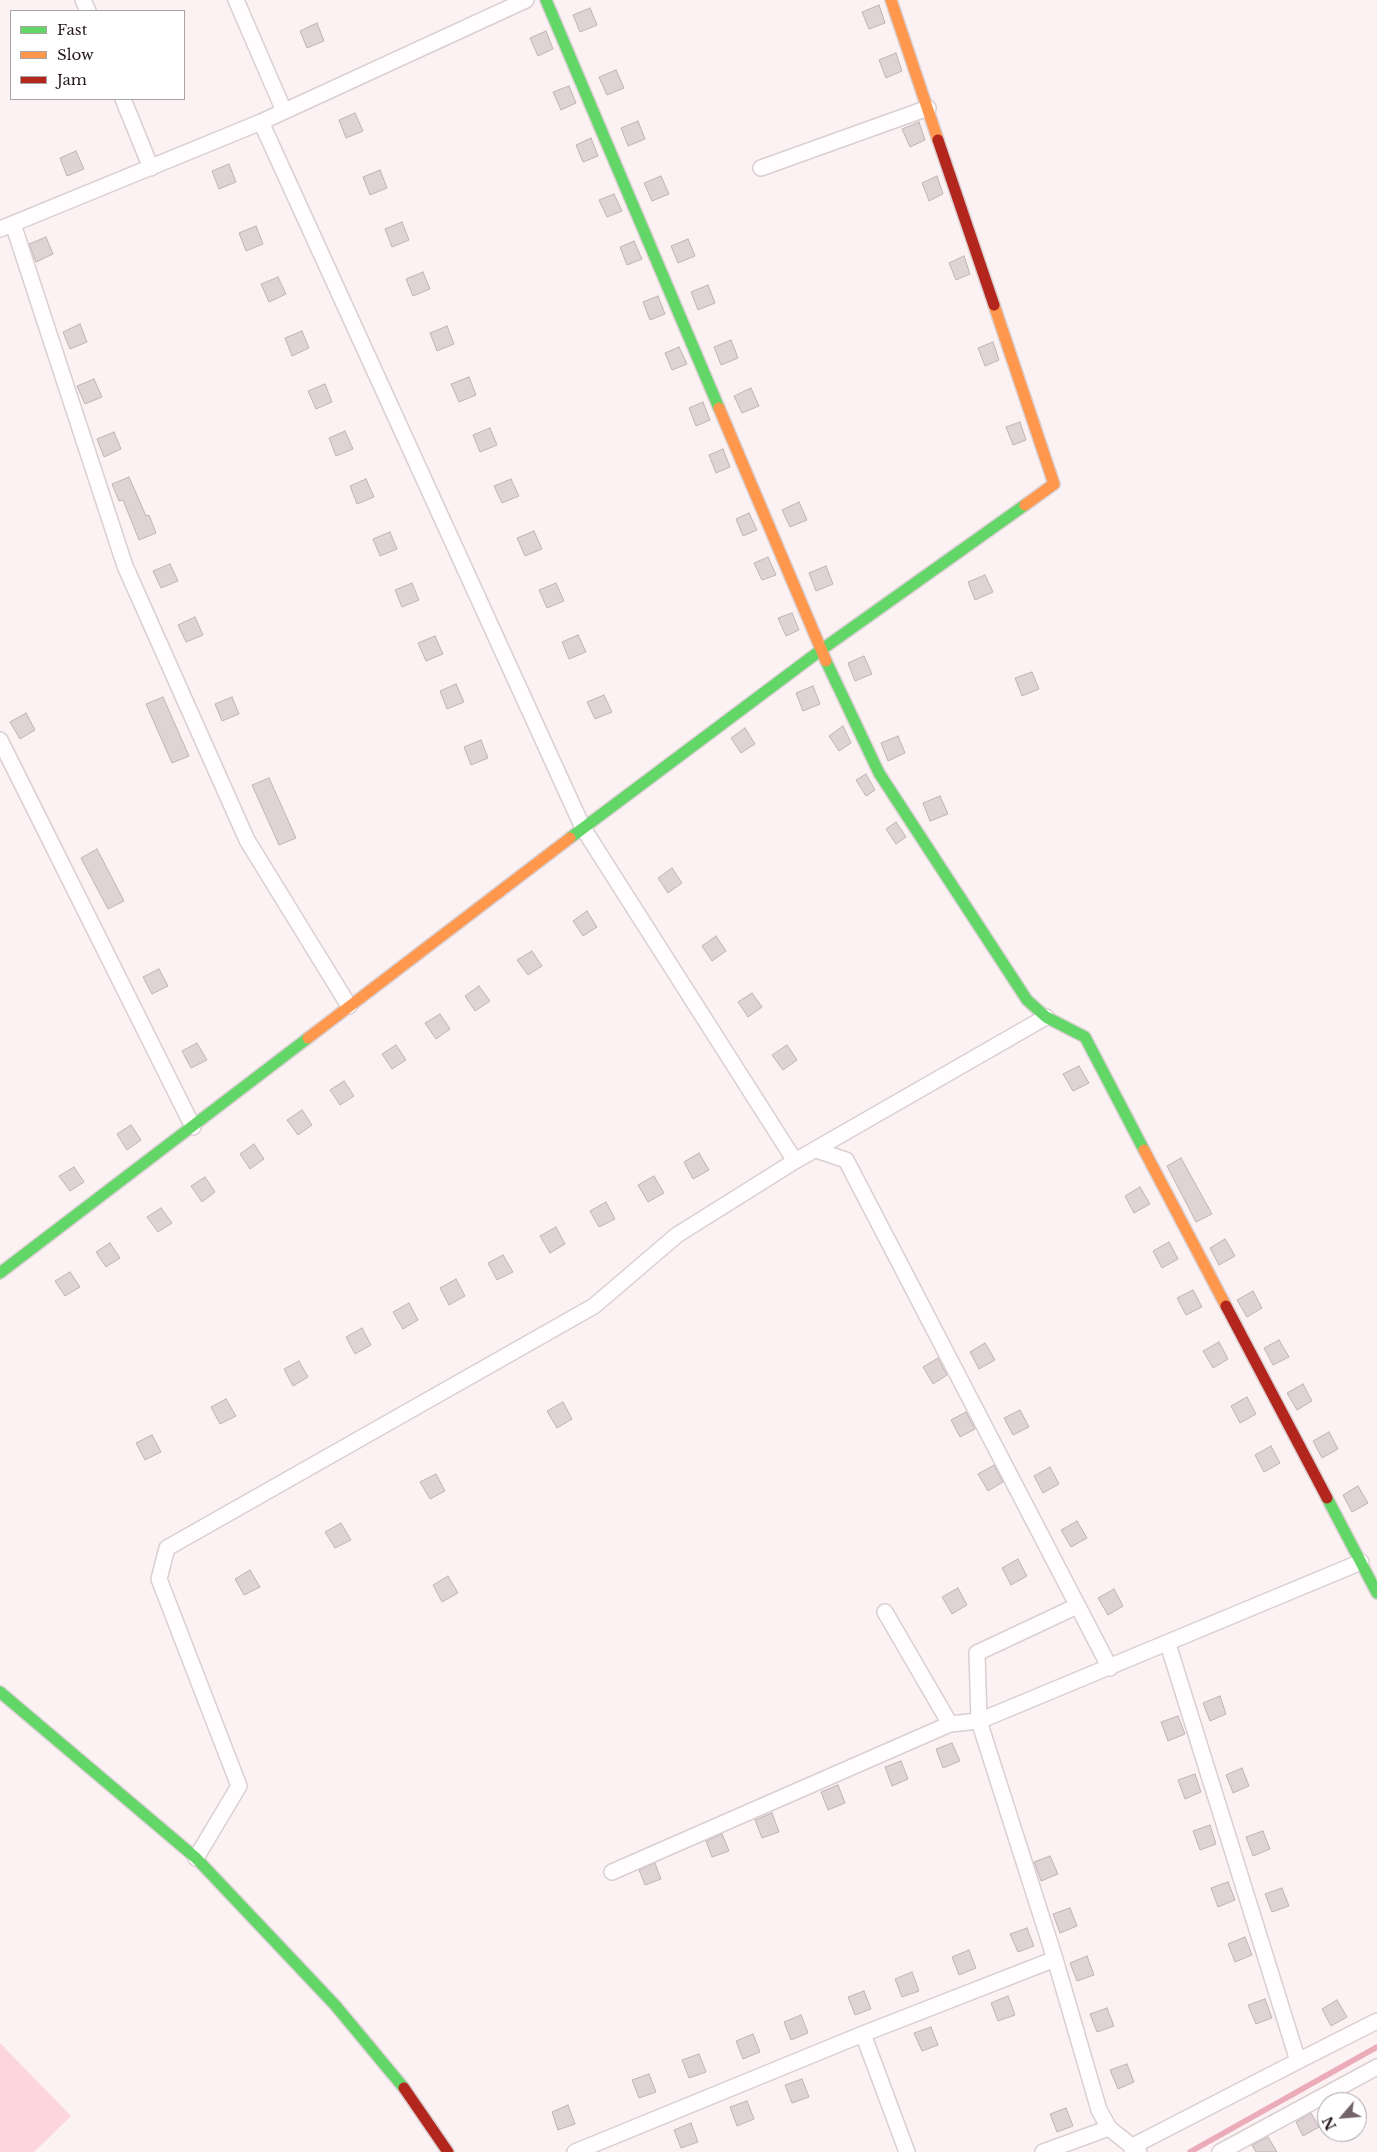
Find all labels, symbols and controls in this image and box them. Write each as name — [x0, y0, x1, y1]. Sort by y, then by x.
legend — [10, 10, 185, 100]
text: Fast — [57, 20, 87, 39]
text: Slow — [57, 45, 94, 64]
text: Jam — [57, 70, 87, 89]
north arrow — [1317, 2092, 1367, 2142]
text: N — [1319, 2113, 1341, 2133]

